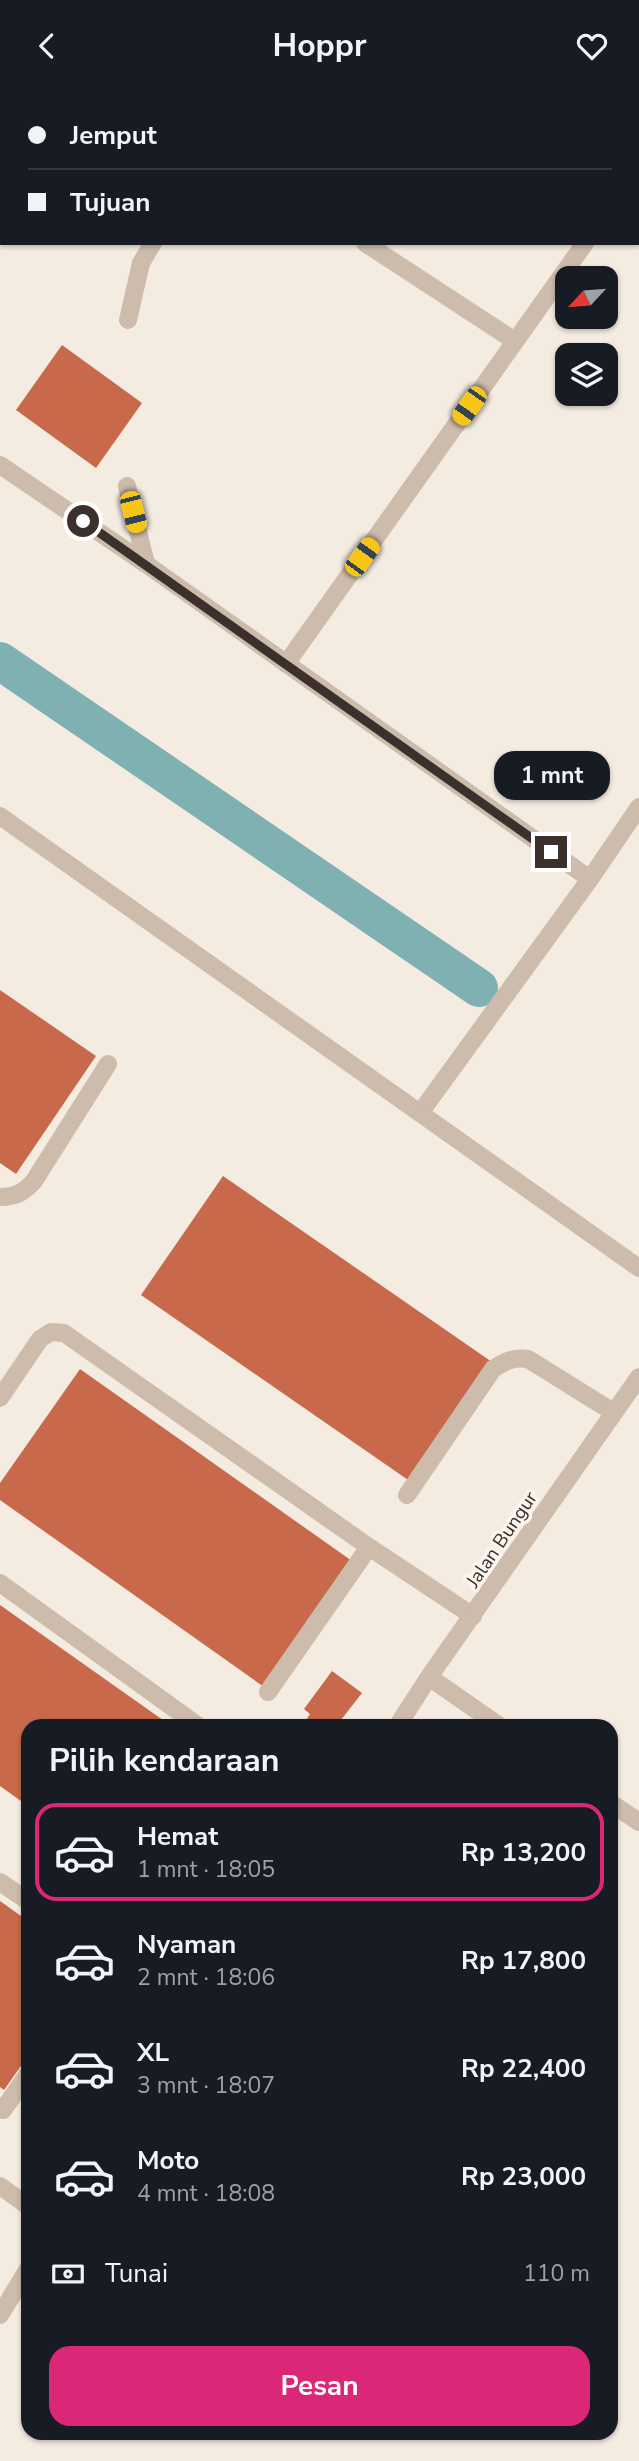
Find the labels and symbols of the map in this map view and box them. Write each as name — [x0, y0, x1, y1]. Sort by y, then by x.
north arrow — [555, 266, 618, 329]
car — [449, 383, 490, 429]
car — [118, 489, 149, 535]
route start — [67, 505, 99, 537]
car — [342, 534, 383, 580]
callout: 1 mnt — [493, 751, 609, 799]
route end — [535, 836, 567, 868]
street label: Jalan Bungur — [460, 1486, 544, 1593]

